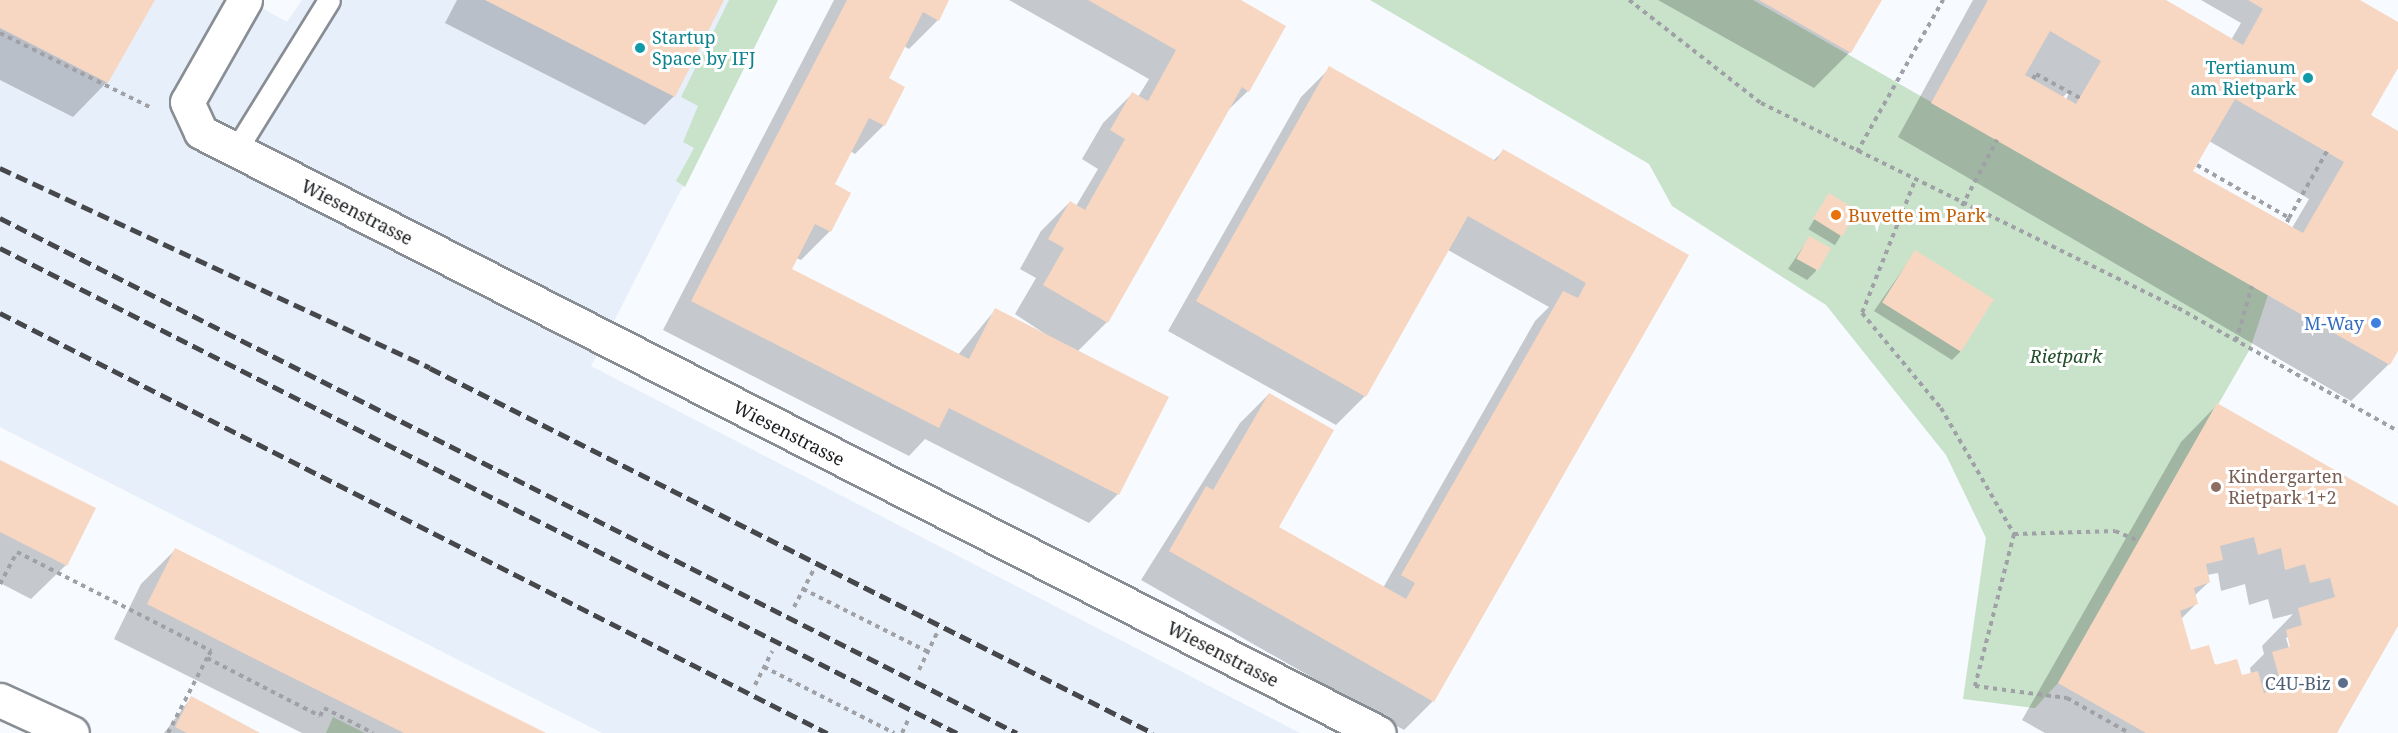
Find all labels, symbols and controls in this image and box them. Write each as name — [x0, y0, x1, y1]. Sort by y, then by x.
place label: Startup Space by IFJ — [652, 27, 755, 70]
marker: Startup Space by IFJ — [633, 41, 647, 55]
place label: Tertianum am Rietpark — [2190, 57, 2296, 100]
marker: Tertianum am Rietpark — [2301, 71, 2315, 85]
street label: Wiesenstrasse — [298, 175, 416, 249]
place label: Buvette im Park — [1848, 204, 1986, 226]
marker: Buvette im Park — [1829, 208, 1843, 222]
place label: M-Way — [2304, 312, 2364, 334]
marker: M-Way — [2369, 316, 2383, 330]
park label: Rietpark — [2030, 345, 2102, 367]
street label: Wiesenstrasse — [730, 396, 848, 470]
place label: Kindergarten Rietpark 1+2 — [2228, 466, 2343, 508]
marker: Kindergarten Rietpark 1+2 — [2209, 480, 2223, 494]
street label: Wiesenstrasse — [1164, 617, 1282, 691]
place label: C4U-Biz — [2265, 672, 2331, 694]
marker: C4U-Biz — [2336, 676, 2350, 690]

